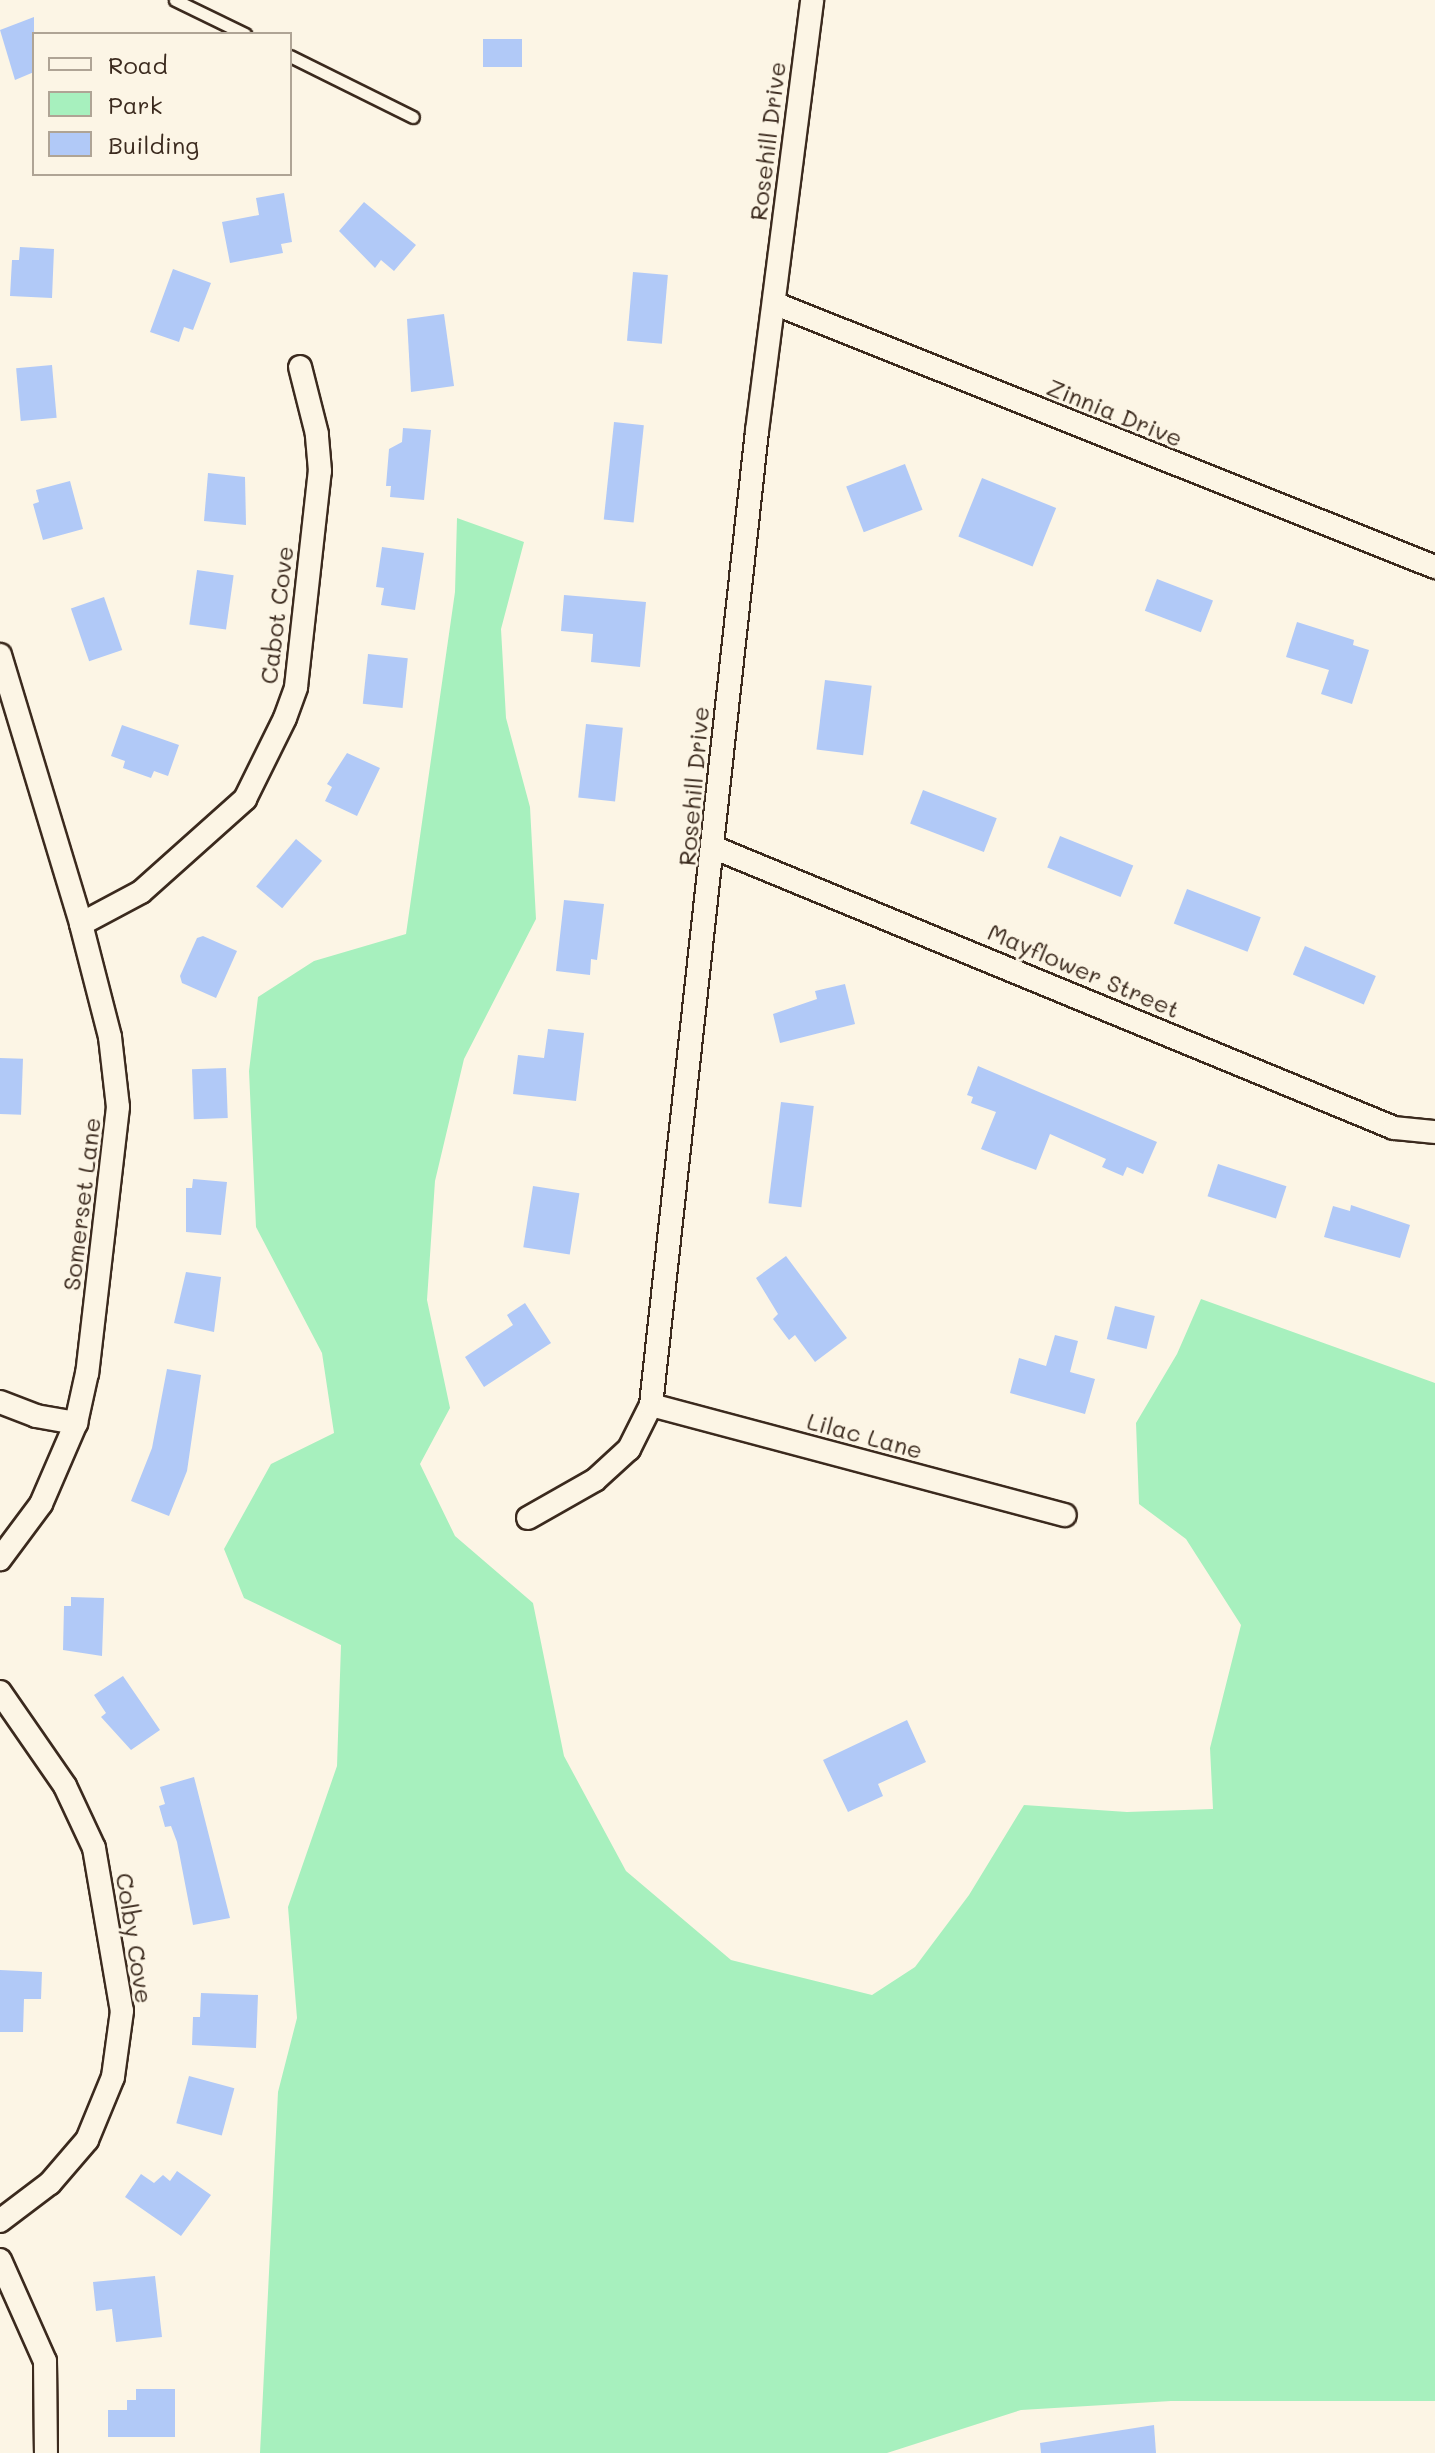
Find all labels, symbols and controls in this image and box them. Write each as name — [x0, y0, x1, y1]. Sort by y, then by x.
legend — [32, 32, 292, 176]
text: Road — [108, 49, 168, 80]
street label: Rosehill Drive — [743, 60, 791, 222]
text: Park — [108, 89, 162, 120]
text: Building — [108, 129, 199, 160]
street label: Zinnia Drive — [1043, 372, 1187, 452]
street label: Cabot Cove — [253, 544, 299, 686]
street label: Rosehill Drive — [672, 705, 714, 867]
street label: Mayflower Street — [984, 917, 1184, 1023]
street label: Somerset Lane — [56, 1116, 106, 1292]
street label: Lilac Lane — [804, 1406, 926, 1464]
street label: Colby Cove — [110, 1871, 160, 2005]

